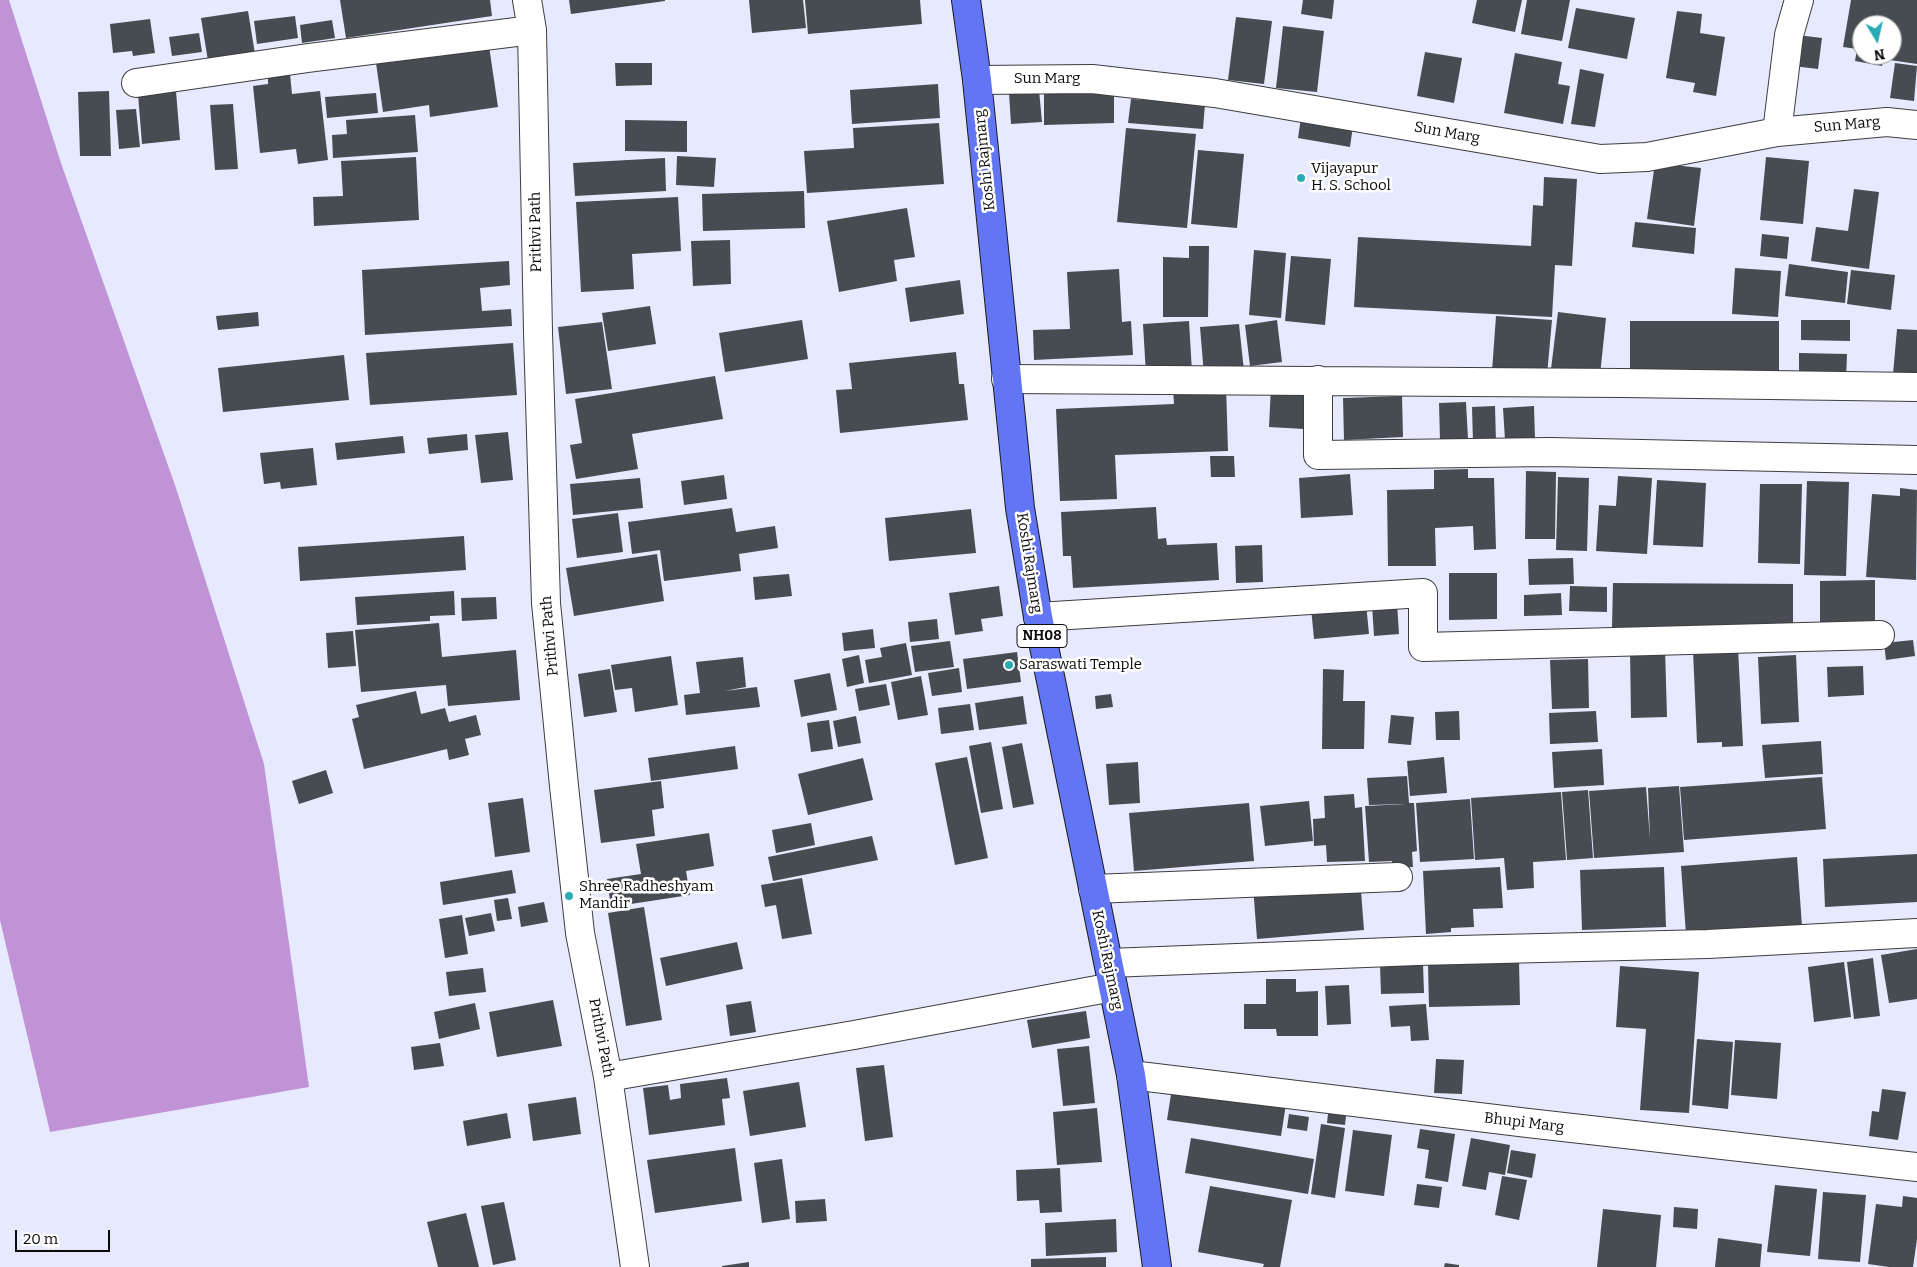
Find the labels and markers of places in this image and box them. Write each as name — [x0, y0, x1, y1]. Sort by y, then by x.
place label: Vijayapur H. S. School — [1311, 160, 1391, 195]
marker: Vijayapur H. S. School — [1295, 172, 1307, 184]
place label: Saraswati Temple — [1019, 656, 1142, 674]
marker: Saraswati Temple — [1003, 659, 1015, 671]
place label: Shree Radheshyam Mandir — [579, 878, 713, 913]
marker: Shree Radheshyam Mandir — [563, 890, 575, 902]

